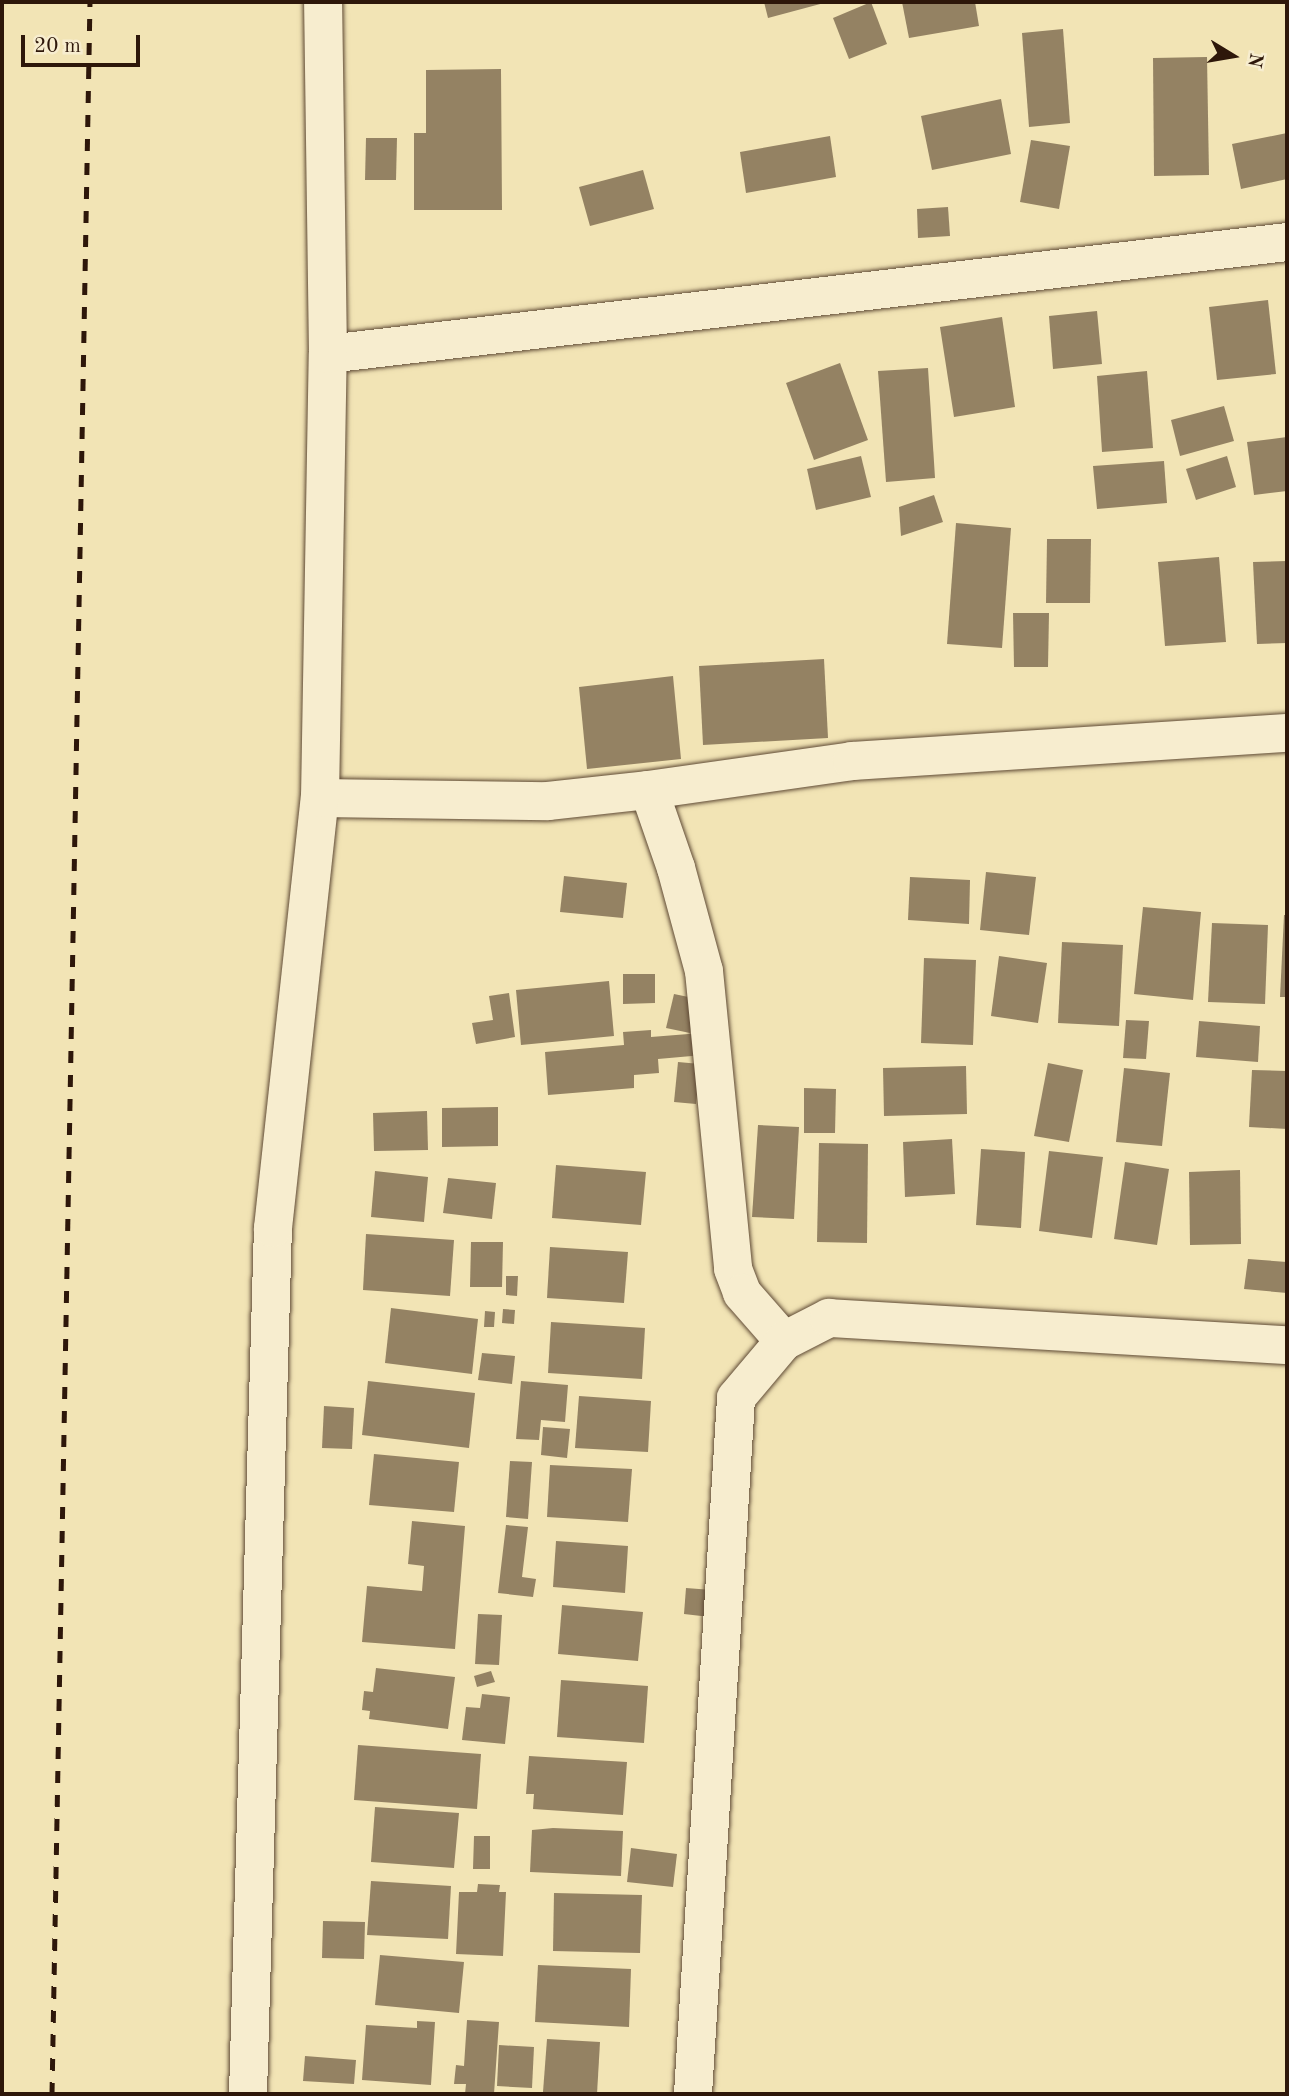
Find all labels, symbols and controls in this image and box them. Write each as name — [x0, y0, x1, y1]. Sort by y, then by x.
scale bar — [24, 21, 144, 65]
north arrow — [1198, 21, 1268, 91]
text: 20 m — [34, 36, 81, 57]
text: N — [1243, 51, 1265, 69]

